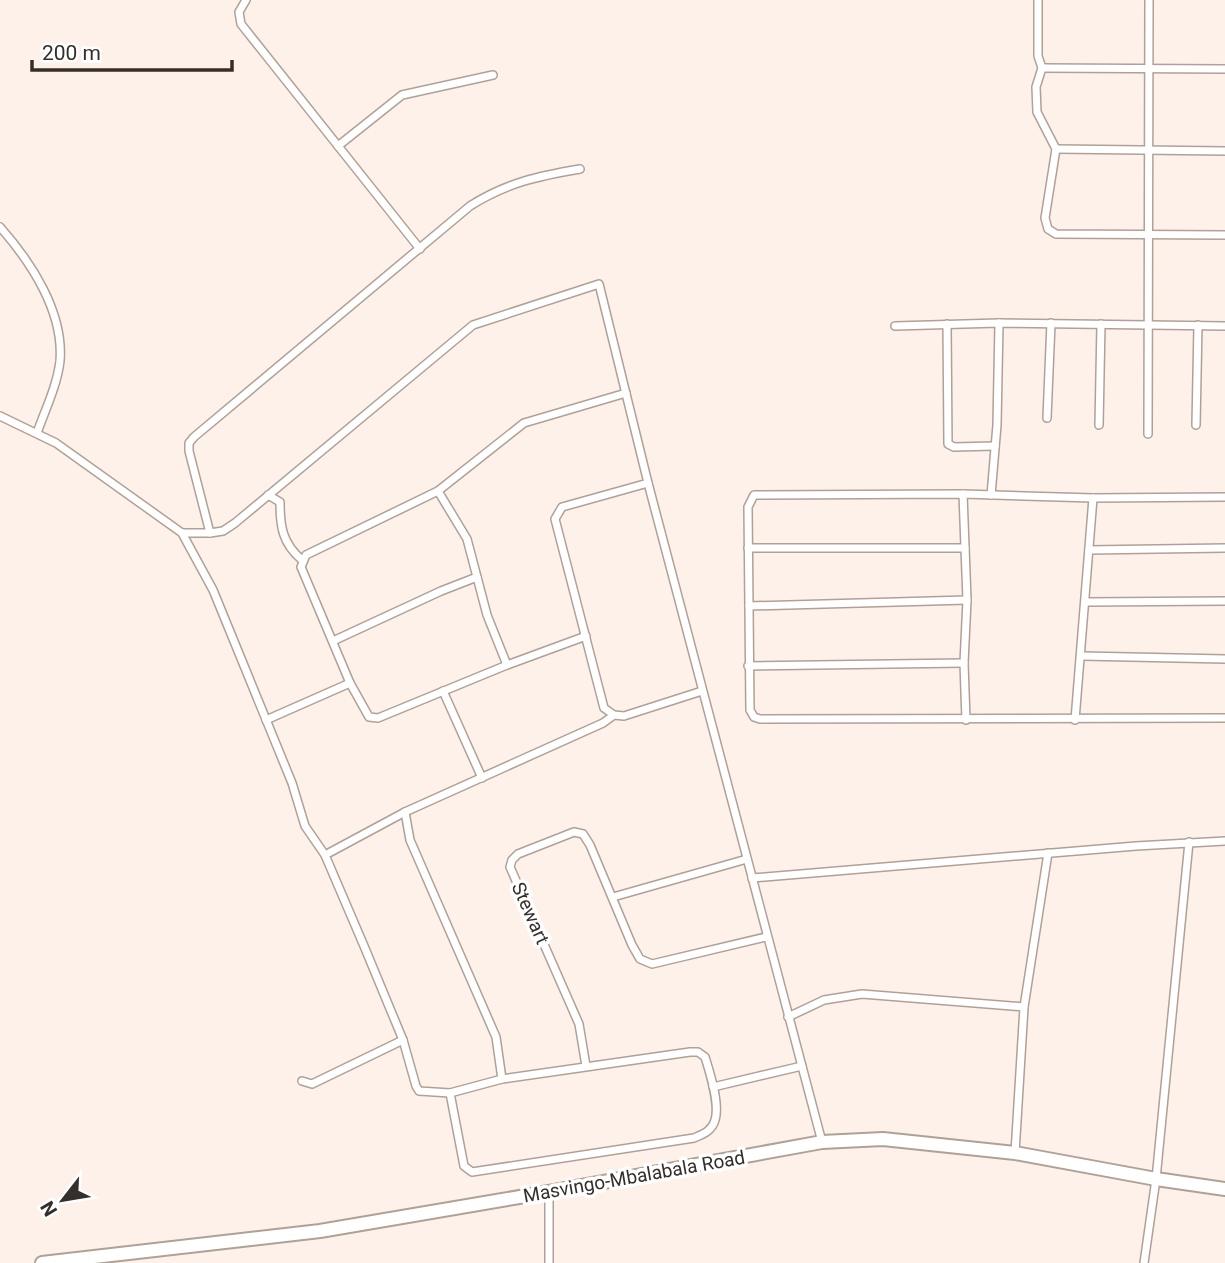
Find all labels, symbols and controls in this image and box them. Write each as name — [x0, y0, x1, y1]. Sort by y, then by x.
scale bar — [32, 28, 231, 72]
text: 200 m — [42, 41, 101, 65]
street label: Stewart — [507, 879, 554, 948]
street label: Masvingo-Mbalabala Road — [521, 1146, 747, 1207]
north arrow — [28, 1165, 98, 1235]
text: N — [36, 1197, 62, 1220]

